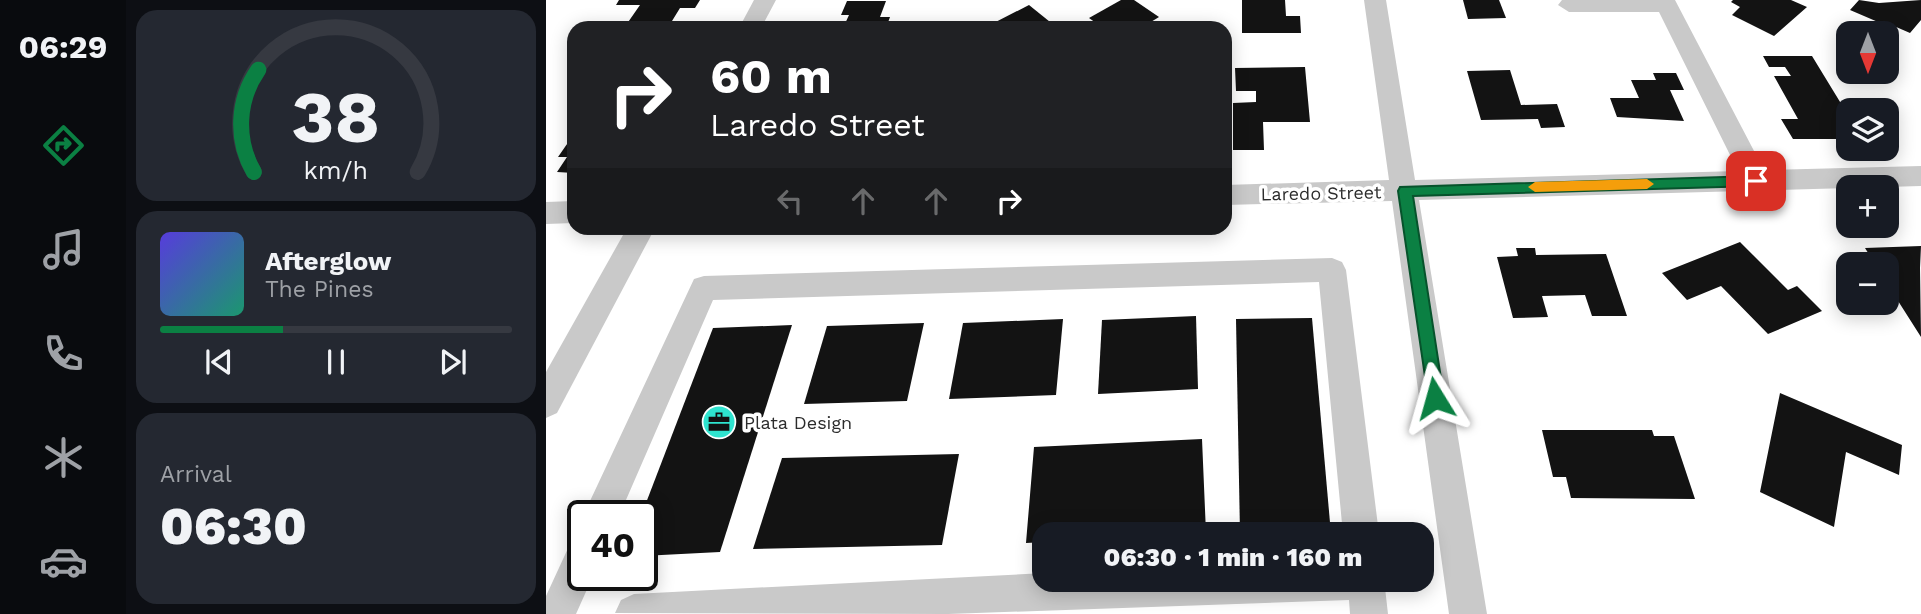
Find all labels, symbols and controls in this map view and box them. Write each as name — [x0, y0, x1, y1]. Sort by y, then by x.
north arrow — [1836, 21, 1899, 84]
map controls — [1836, 21, 1899, 315]
text: 06:29 — [19, 28, 107, 66]
text: 60 m — [710, 47, 832, 105]
icon: right — [595, 49, 686, 140]
text: 38 — [292, 74, 380, 160]
button: layers — [1836, 98, 1899, 161]
text: Laredo Street — [710, 106, 925, 144]
icon: directions — [39, 121, 88, 170]
pin — [1726, 151, 1786, 211]
text: km/h — [304, 155, 368, 184]
icon: arrive — [1737, 162, 1775, 200]
button: + — [1836, 175, 1899, 238]
street label: Laredo Street — [1260, 181, 1382, 205]
icon: left — [771, 182, 809, 220]
icon: ahead — [844, 182, 882, 220]
icon: ahead — [917, 182, 955, 220]
icon: right — [990, 182, 1028, 220]
icon: music — [39, 225, 88, 274]
text: Afterglow — [265, 246, 391, 276]
button: − — [1836, 252, 1899, 315]
text: The Pines — [265, 276, 374, 303]
icon: phone — [39, 329, 88, 378]
icon: previous — [200, 343, 238, 381]
icon: pause — [317, 343, 355, 381]
icon: next — [434, 343, 472, 381]
position arrow — [1398, 361, 1472, 435]
office icon: Plata Design — [700, 403, 738, 441]
place label: Plata Design — [744, 412, 852, 433]
icon: climate — [39, 433, 88, 482]
text: Arrival — [160, 461, 232, 488]
text: 06:30 — [160, 496, 307, 557]
speed limit sign: 40 — [567, 500, 658, 591]
icon: car — [39, 537, 88, 586]
text: 06:30 · 1 min · 160 m — [1104, 542, 1362, 572]

